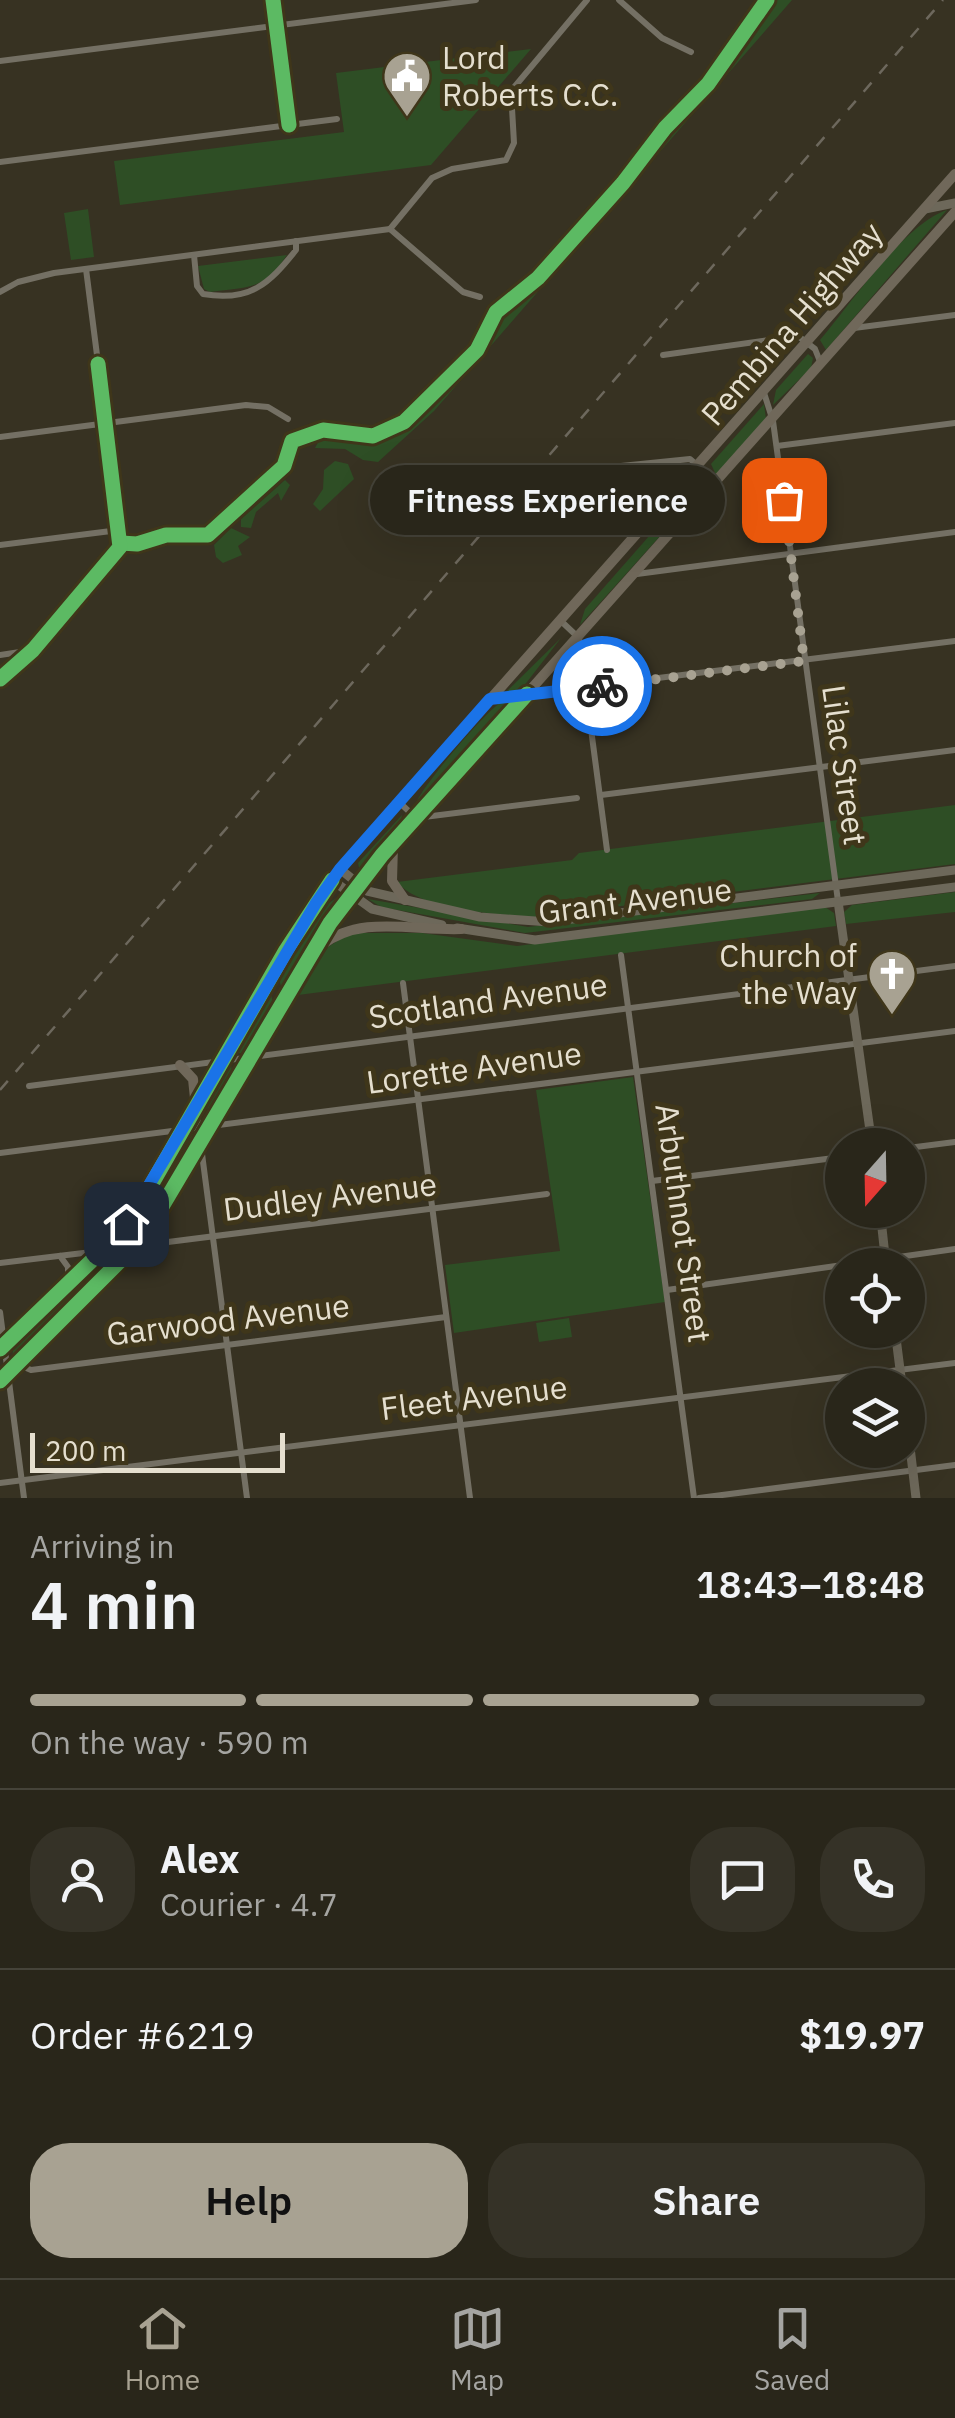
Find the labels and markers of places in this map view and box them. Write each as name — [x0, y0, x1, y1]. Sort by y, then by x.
place label: Lord Roberts C.C. — [442, 36, 618, 115]
public building icon: Lord Roberts C.C. — [381, 50, 433, 118]
pin — [742, 458, 827, 543]
callout: Fitness Experience — [369, 465, 724, 535]
place label: Church of the Way — [719, 934, 857, 1013]
church icon: Church of the Way — [866, 948, 918, 1016]
pin — [84, 1182, 169, 1267]

